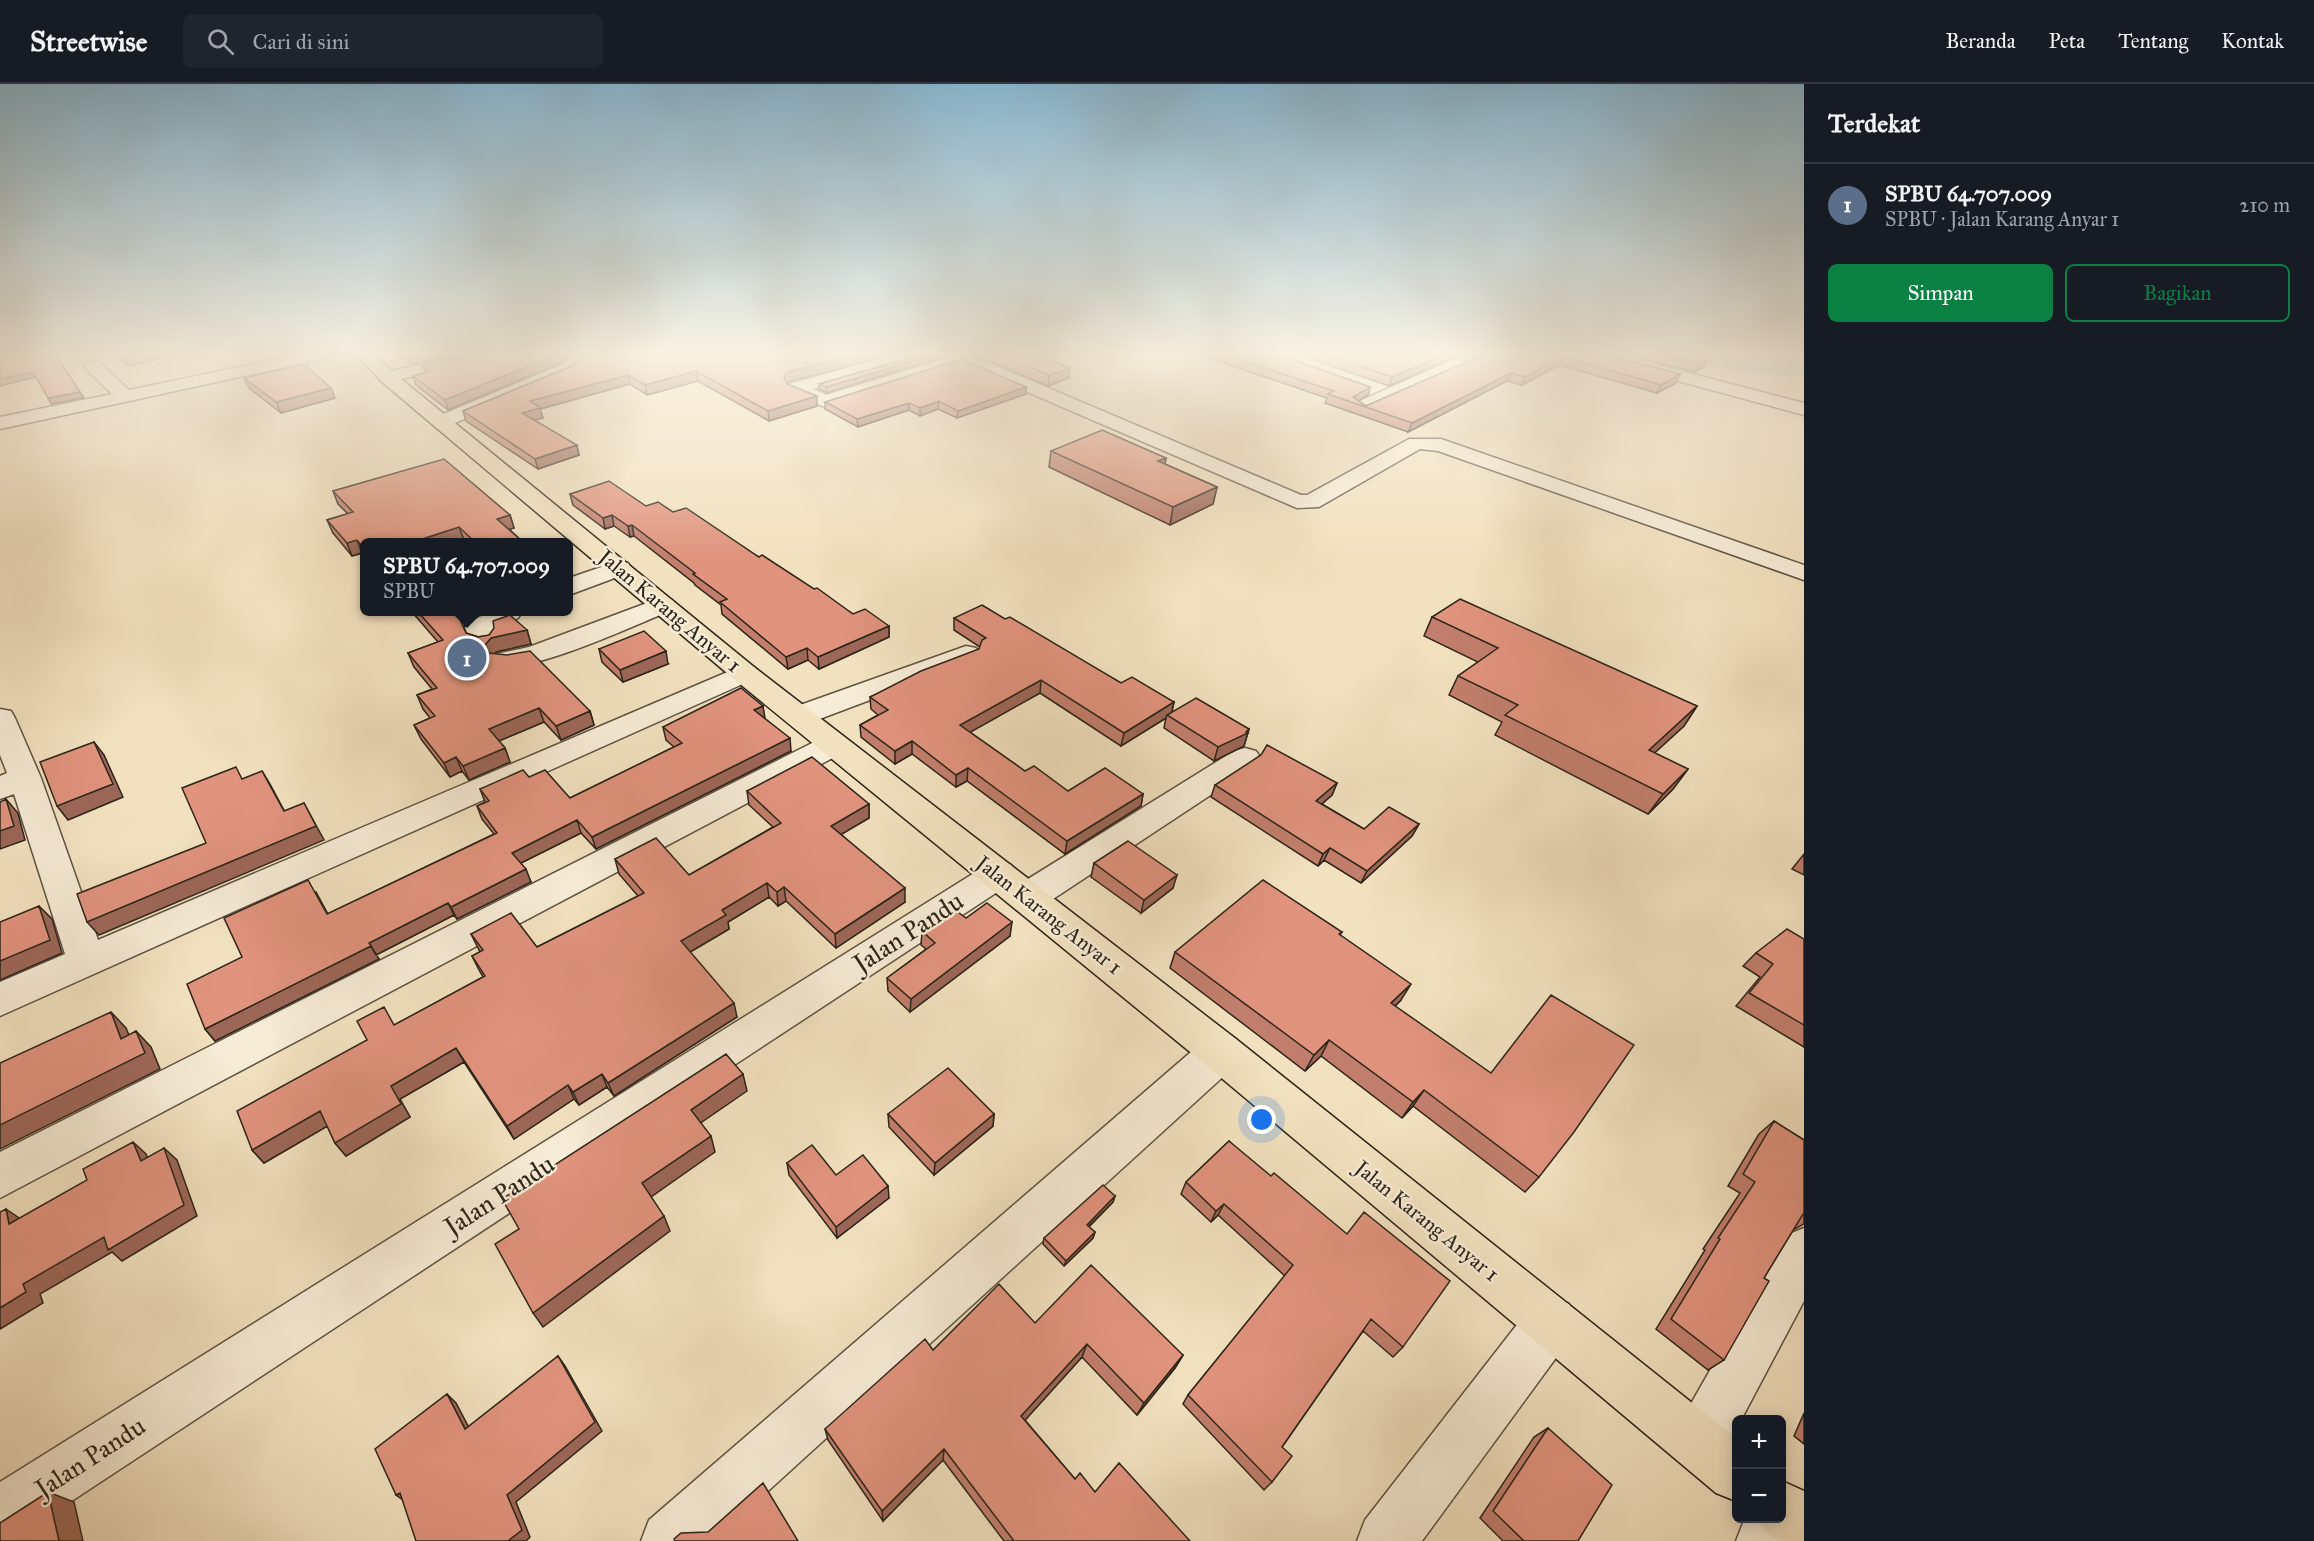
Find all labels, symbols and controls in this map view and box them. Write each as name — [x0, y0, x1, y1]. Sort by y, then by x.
search box — [183, 14, 603, 68]
text: Streetwise — [30, 24, 147, 59]
icon: search — [204, 25, 237, 58]
text: Cari di sini — [252, 28, 350, 55]
text: Beranda — [1945, 28, 2016, 54]
text: Peta — [2049, 28, 2085, 54]
text: Tentang — [2118, 28, 2188, 54]
text: Kontak — [2221, 28, 2284, 54]
text: Terdekat — [1828, 107, 1920, 139]
text: SPBU 64.707.009 — [1885, 180, 2052, 207]
text: 1 — [1844, 193, 1851, 217]
text: 210 m — [2240, 193, 2290, 217]
text: SPBU · Jalan Karang Anyar 1 — [1885, 207, 2119, 231]
button: Simpan — [1828, 264, 2053, 322]
button: Bagikan — [2065, 264, 2290, 322]
popup — [360, 538, 573, 616]
street label: Jalan Karang Anyar 1 — [592, 543, 747, 678]
text: SPBU 64.707.009 — [383, 552, 550, 579]
text: SPBU — [383, 579, 435, 603]
pin: 1 — [448, 636, 486, 680]
street label: Jalan Karang Anyar 1 — [969, 849, 1127, 980]
street label: Jalan Pandu — [844, 884, 969, 981]
your location — [1247, 1105, 1276, 1134]
street label: Jalan Pandu — [435, 1147, 560, 1244]
street label: Jalan Karang Anyar 1 — [1348, 1154, 1504, 1287]
street label: Jalan Pandu — [26, 1409, 151, 1506]
map controls — [1732, 1415, 1786, 1523]
button: + — [1732, 1415, 1786, 1469]
button: − — [1732, 1469, 1786, 1523]

